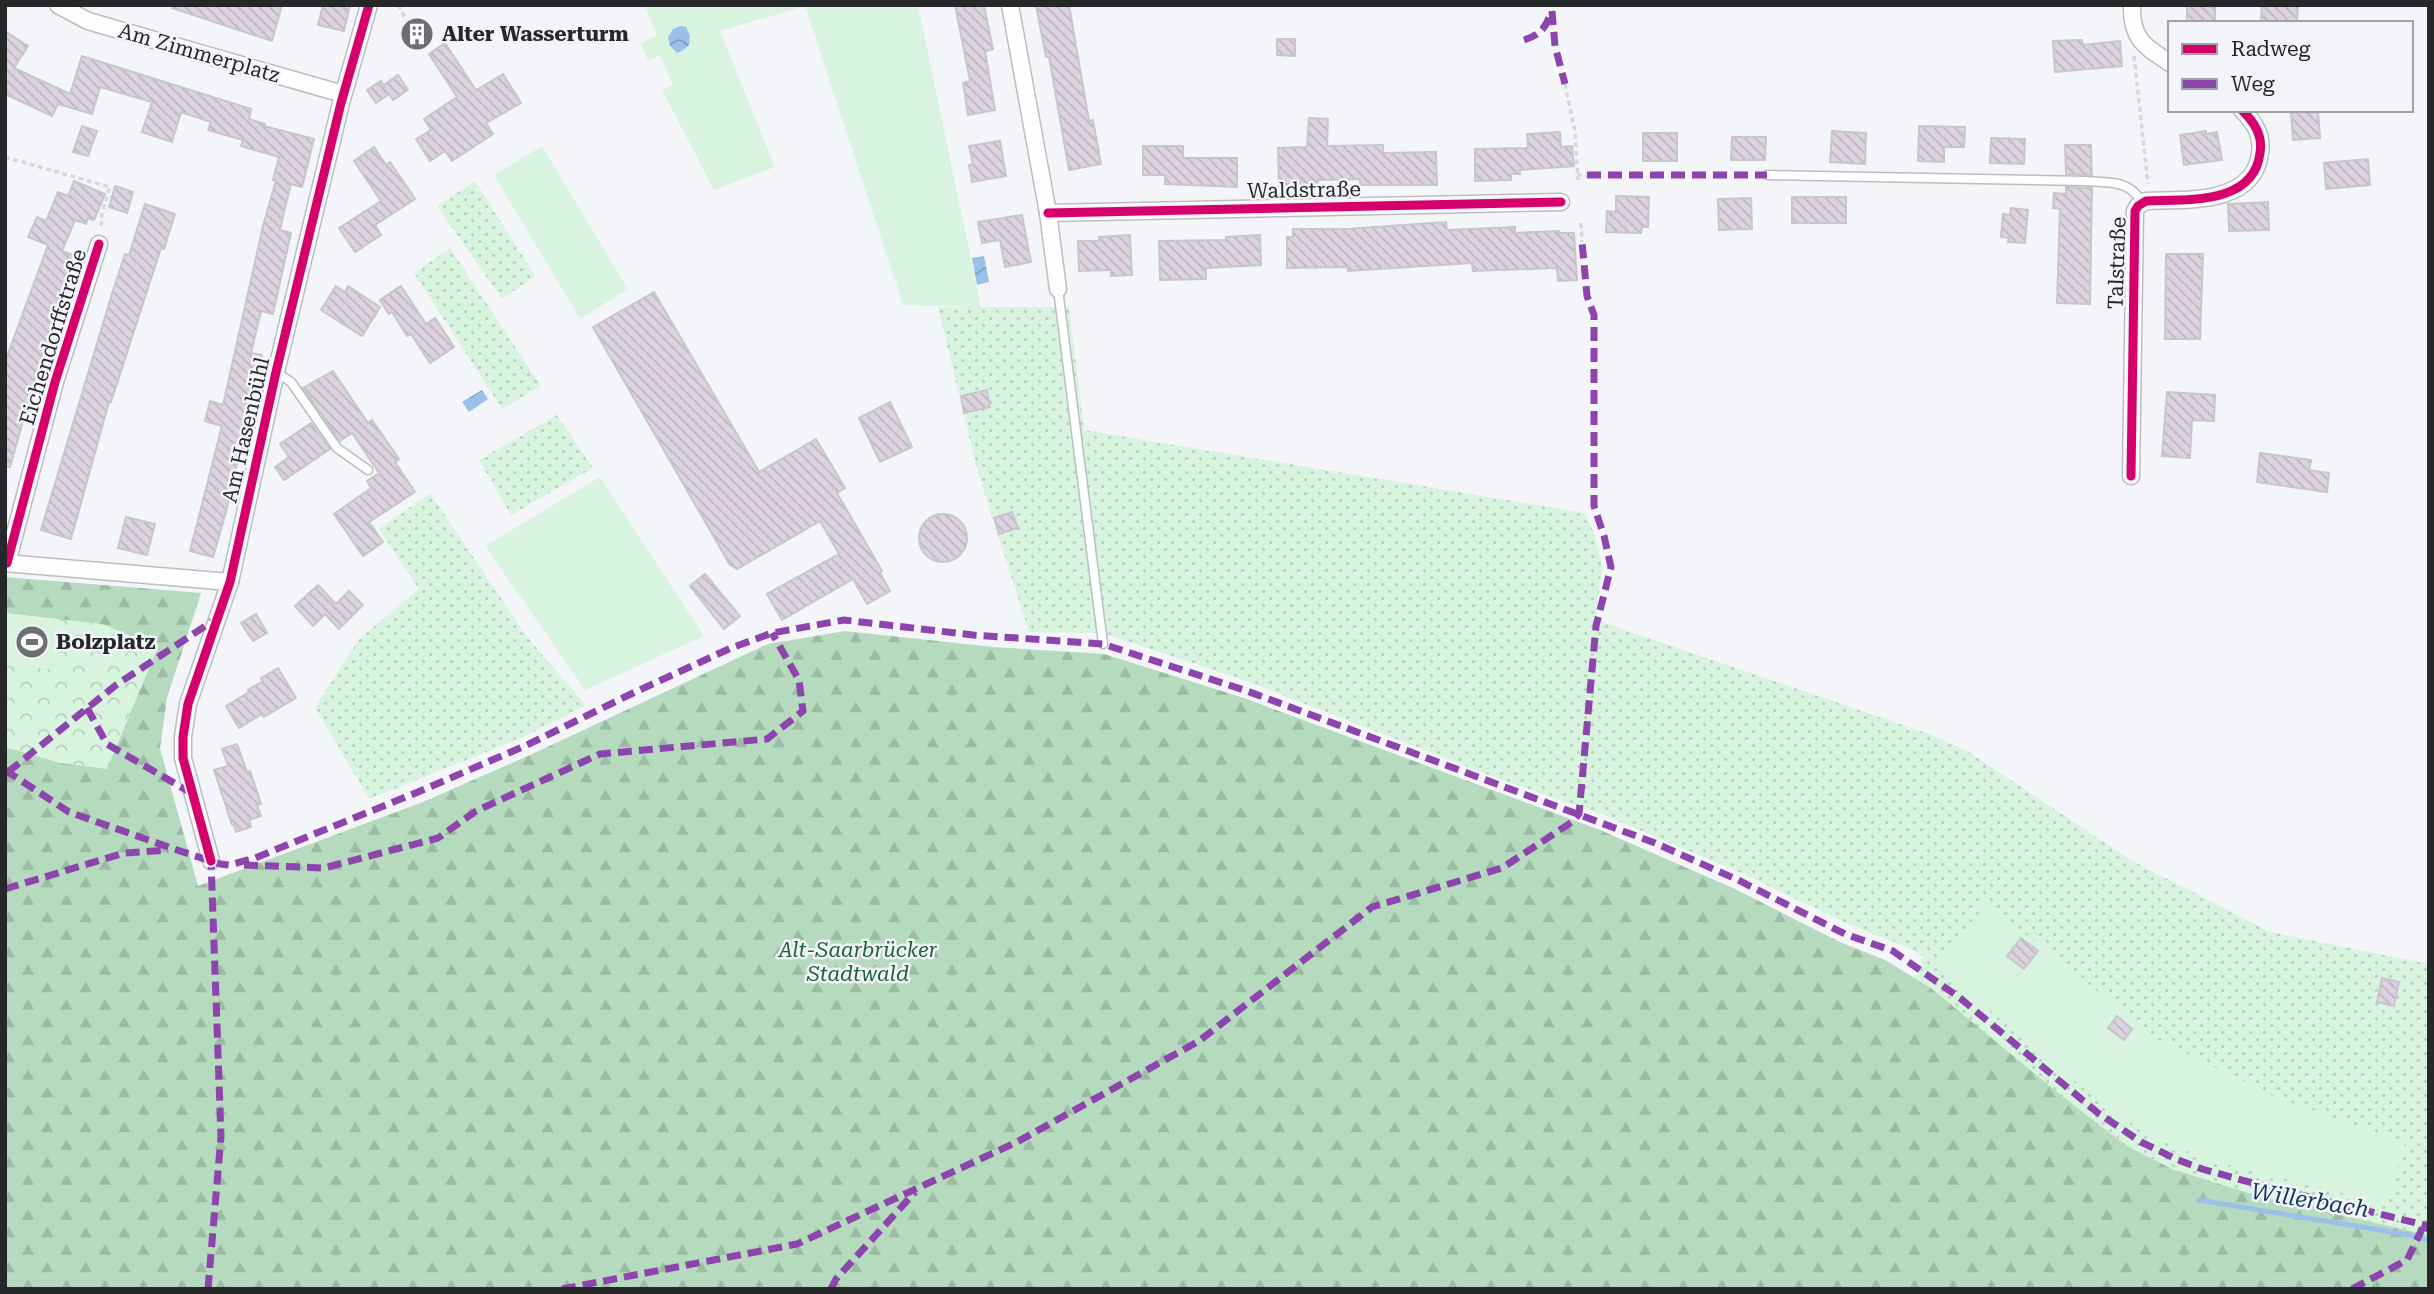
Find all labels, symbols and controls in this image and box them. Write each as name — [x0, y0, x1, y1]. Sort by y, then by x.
building icon: Alter Wasserturm — [398, 15, 436, 53]
street label: Am Zimmerplatz — [116, 18, 283, 88]
legend — [2168, 21, 2413, 112]
place label: Alter Wasserturm — [442, 22, 629, 46]
text: Radweg — [2231, 37, 2310, 61]
text: Weg — [2231, 72, 2275, 96]
street label: Waldstraße — [1247, 177, 1361, 203]
street label: Talstraße — [2103, 216, 2131, 310]
street label: Eichendorffstraße — [15, 246, 91, 428]
street label: Am Hasenbühl — [218, 354, 275, 505]
sports icon: Bolzplatz — [13, 623, 51, 661]
place label: Bolzplatz — [56, 630, 156, 654]
park label: Alt-Saarbrücker Stadtwald — [777, 938, 938, 986]
water label: Willerbach — [2249, 1178, 2371, 1223]

